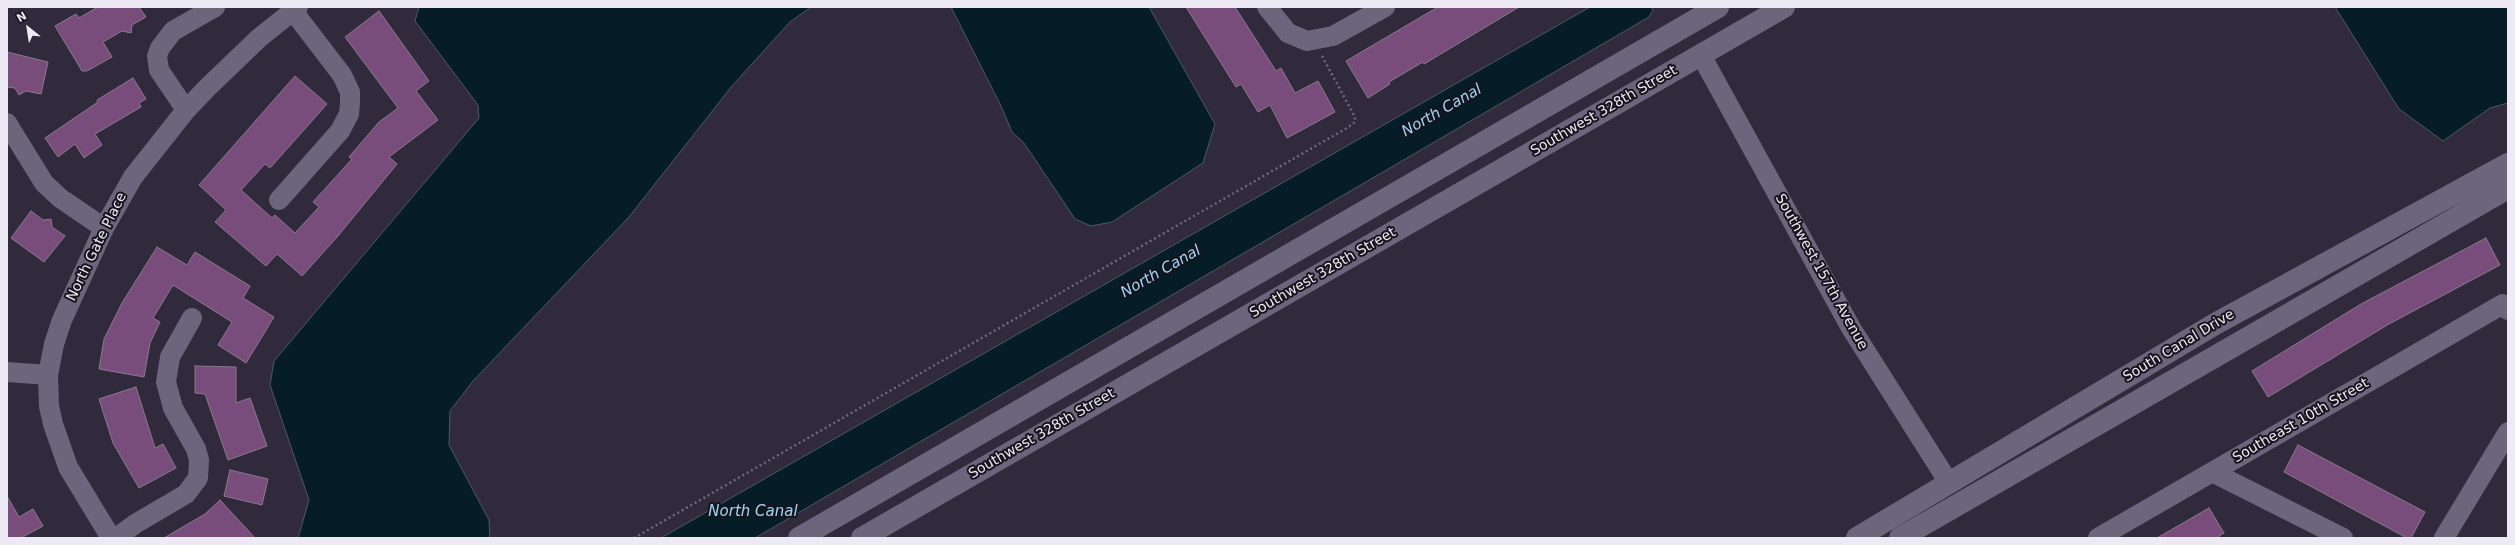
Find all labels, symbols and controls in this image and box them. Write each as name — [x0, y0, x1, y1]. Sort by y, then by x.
north arrow — [8, 8, 48, 48]
text: N — [15, 9, 29, 25]
street label: Southwest 328th Street — [1528, 62, 1680, 160]
water label: North Canal — [1399, 81, 1485, 141]
street label: North Gate Place — [63, 190, 131, 304]
street label: Southwest 157th Avenue — [1771, 191, 1871, 353]
street label: Southwest 328th Street — [1247, 224, 1399, 322]
water label: North Canal — [1118, 242, 1204, 302]
street label: South Canal Drive — [2120, 306, 2238, 386]
street label: Southeast 10th Street — [2230, 375, 2372, 467]
street label: Southwest 328th Street — [966, 385, 1118, 483]
water label: North Canal — [708, 503, 798, 521]

